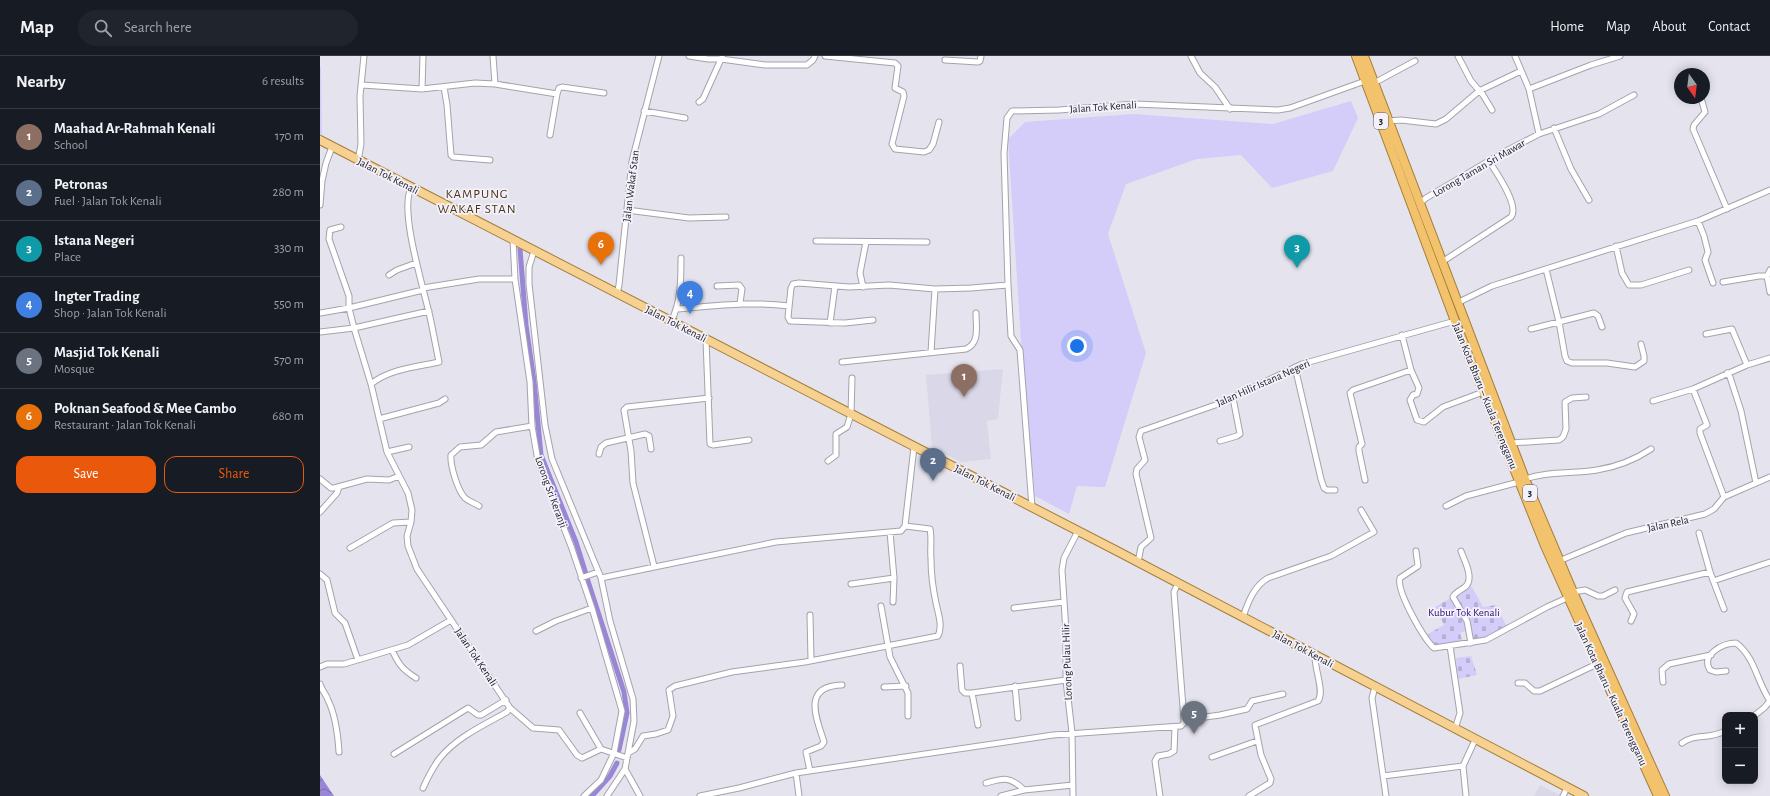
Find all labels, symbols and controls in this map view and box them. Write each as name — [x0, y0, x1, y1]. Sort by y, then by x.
search box — [78, 10, 358, 46]
icon: search — [92, 17, 114, 39]
text: Map — [20, 18, 54, 37]
text: Search here — [124, 20, 192, 35]
text: Home — [1550, 20, 1584, 34]
text: Map — [1606, 20, 1630, 34]
text: About — [1652, 20, 1686, 34]
text: Contact — [1708, 20, 1750, 34]
north arrow — [1674, 68, 1710, 104]
text: Nearby — [16, 73, 66, 90]
text: 6 results — [262, 75, 304, 88]
street label: Jalan Tok Kenali — [1069, 99, 1137, 115]
road number: 3 — [1374, 113, 1388, 129]
text: Maahad Ar-Rahmah Kenali — [54, 121, 215, 136]
text: 1 — [27, 130, 31, 143]
text: 170 m — [275, 130, 304, 143]
street label: Lorong Taman Sri Mawar — [1431, 137, 1527, 199]
text: School — [54, 139, 88, 152]
street label: Jalan Wakaf Stan — [621, 150, 641, 222]
street label: Jalan Tok Kenali — [356, 156, 420, 196]
text: Petronas — [54, 177, 107, 192]
text: 2 — [26, 186, 32, 199]
text: 280 m — [273, 186, 304, 199]
district label: KAMPUNG WAKAF STAN — [437, 188, 517, 216]
text: Fuel · Jalan Tok Kenali — [54, 195, 162, 208]
pin: 6 — [588, 232, 614, 265]
text: Istana Negeri — [54, 233, 134, 248]
pin: 3 — [1284, 235, 1310, 268]
text: 3 — [26, 242, 32, 255]
text: 330 m — [274, 242, 304, 255]
text: Place — [54, 251, 81, 264]
pin: 4 — [677, 281, 703, 314]
text: Ingter Trading — [54, 289, 140, 304]
text: 4 — [26, 298, 32, 311]
text: 550 m — [274, 298, 304, 311]
street label: Jalan Tok Kenali — [644, 304, 708, 344]
text: Shop · Jalan Tok Kenali — [54, 307, 167, 320]
street label: Jalan Kota Bharu – Kuala Terengganu — [1451, 321, 1520, 471]
your location — [1067, 336, 1087, 356]
text: Masjid Tok Kenali — [54, 345, 159, 360]
text: 5 — [26, 354, 32, 367]
text: 570 m — [274, 354, 304, 367]
street label: Jalan Hilir Istana Negeri — [1215, 357, 1311, 409]
text: Mosque — [54, 363, 94, 376]
pin: 1 — [951, 364, 977, 397]
text: Poknan Seafood & Mee Cambo — [54, 401, 236, 416]
text: 6 — [26, 410, 32, 423]
text: 680 m — [272, 410, 304, 423]
text: Restaurant · Jalan Tok Kenali — [54, 419, 196, 432]
pin: 2 — [920, 448, 946, 481]
street label: Lorong Sri Keranji — [533, 455, 569, 529]
button: Save — [16, 456, 156, 493]
button: Share — [164, 456, 304, 493]
street label: Jalan Tok Kenali — [953, 463, 1017, 503]
road number: 3 — [1523, 485, 1537, 501]
street label: Jalan Rela — [1646, 514, 1690, 534]
park label: Kubur Tok Kenali — [1428, 607, 1500, 618]
street label: Jalan Kota Bharu – Kuala Terengganu — [1573, 621, 1649, 768]
street label: Lorong Pulau Hilir — [1060, 623, 1074, 701]
street label: Jalan Tok Kenali — [453, 626, 499, 688]
street label: Jalan Tok Kenali — [1271, 628, 1335, 670]
pin: 5 — [1181, 701, 1207, 734]
map controls — [1722, 712, 1758, 784]
button: + — [1722, 712, 1758, 748]
button: − — [1722, 748, 1758, 784]

